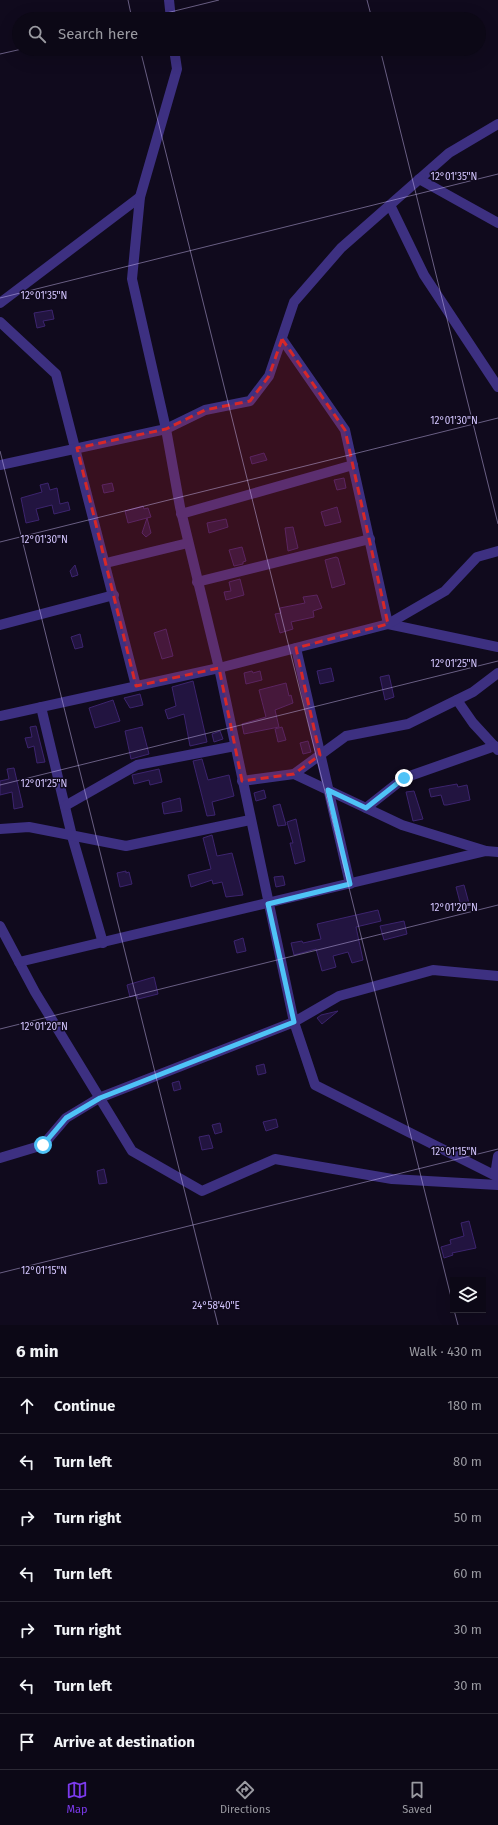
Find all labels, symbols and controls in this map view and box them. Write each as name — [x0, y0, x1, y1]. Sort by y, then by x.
search box — [12, 12, 486, 56]
icon: search — [26, 23, 48, 45]
text: Search here — [58, 25, 138, 43]
text: 12°01'35"N — [431, 171, 477, 183]
text: 12°01'35"N — [21, 290, 67, 302]
text: 12°01'30"N — [430, 415, 478, 427]
text: 12°01'30"N — [20, 534, 68, 546]
text: 12°01'25"N — [431, 658, 477, 670]
route end — [395, 769, 413, 787]
text: 12°01'25"N — [21, 778, 67, 790]
text: 12°01'20"N — [430, 902, 478, 914]
text: 12°01'20"N — [20, 1021, 68, 1033]
route start — [34, 1136, 52, 1154]
text: 12°01'15"N — [431, 1146, 477, 1158]
text: 12°01'15"N — [21, 1265, 67, 1277]
map controls — [450, 1277, 486, 1313]
button: layers — [450, 1277, 486, 1313]
text: 24°58'40"E — [192, 1300, 240, 1312]
text: 6 min — [16, 1341, 59, 1362]
text: Walk · 430 m — [409, 1344, 482, 1359]
icon: ahead — [16, 1395, 38, 1417]
text: Continue — [54, 1397, 115, 1415]
text: 180 m — [447, 1398, 482, 1413]
icon: left — [16, 1451, 38, 1473]
text: Turn left — [54, 1453, 112, 1471]
text: 80 m — [453, 1454, 482, 1469]
icon: right — [16, 1507, 38, 1529]
text: Turn right — [54, 1509, 121, 1527]
text: 50 m — [454, 1510, 482, 1525]
icon: left — [16, 1563, 38, 1585]
text: Turn left — [54, 1565, 112, 1583]
text: 60 m — [453, 1566, 482, 1581]
icon: right — [16, 1619, 38, 1641]
text: Turn right — [54, 1621, 121, 1639]
text: 30 m — [454, 1622, 482, 1637]
icon: left — [16, 1675, 38, 1697]
text: Turn left — [54, 1677, 112, 1695]
text: 30 m — [454, 1678, 482, 1693]
icon: arrive — [16, 1731, 38, 1753]
text: Arrive at destination — [54, 1733, 195, 1751]
tab: Map — [66, 1779, 88, 1816]
tab: Directions — [220, 1779, 270, 1816]
tab: Saved — [402, 1779, 432, 1816]

